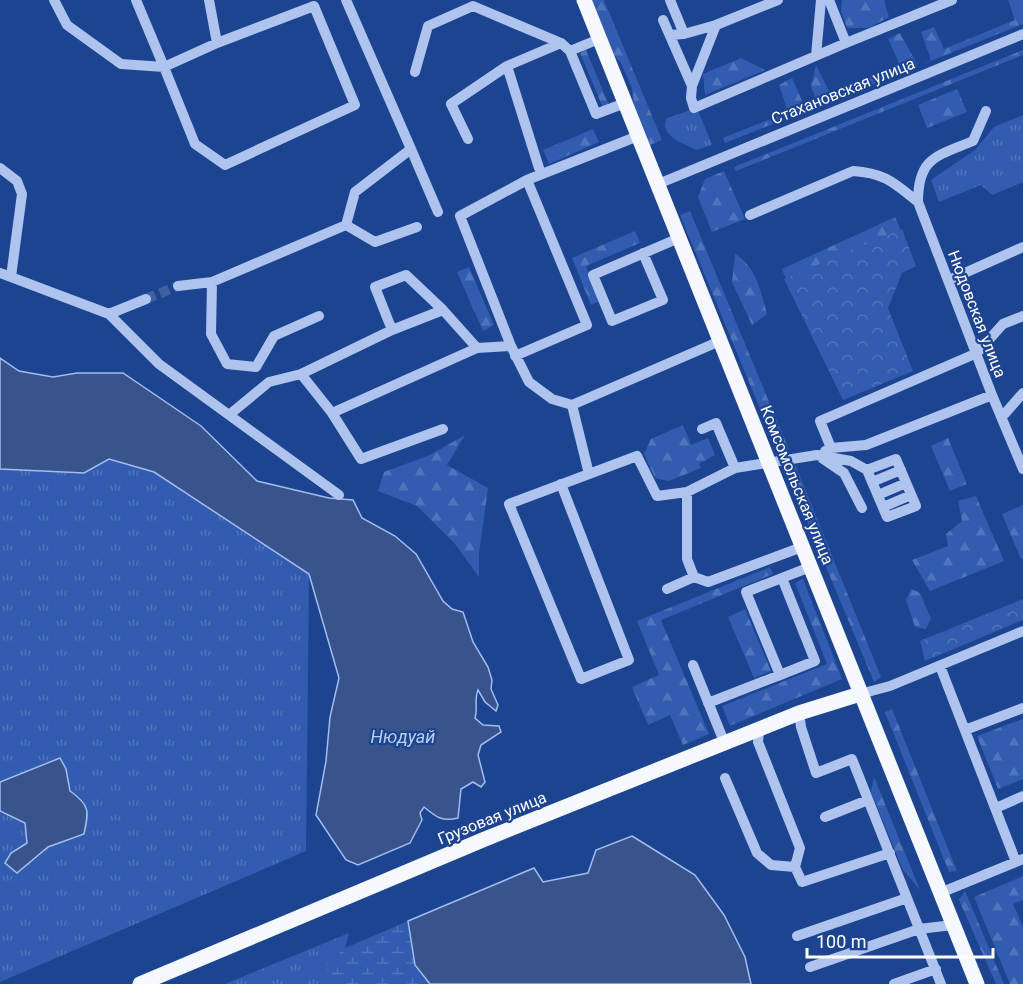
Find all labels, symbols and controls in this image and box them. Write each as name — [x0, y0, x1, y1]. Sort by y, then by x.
street label: Стахановская улица — [768, 53, 918, 129]
street label: Нюдовская улица — [944, 248, 1010, 380]
street label: Комсомольская улица — [756, 403, 838, 567]
water label: Нюдуай — [371, 726, 435, 747]
street label: Грузовая улица — [435, 788, 549, 848]
scale bar — [807, 921, 993, 959]
text: 100 m — [816, 931, 867, 952]

